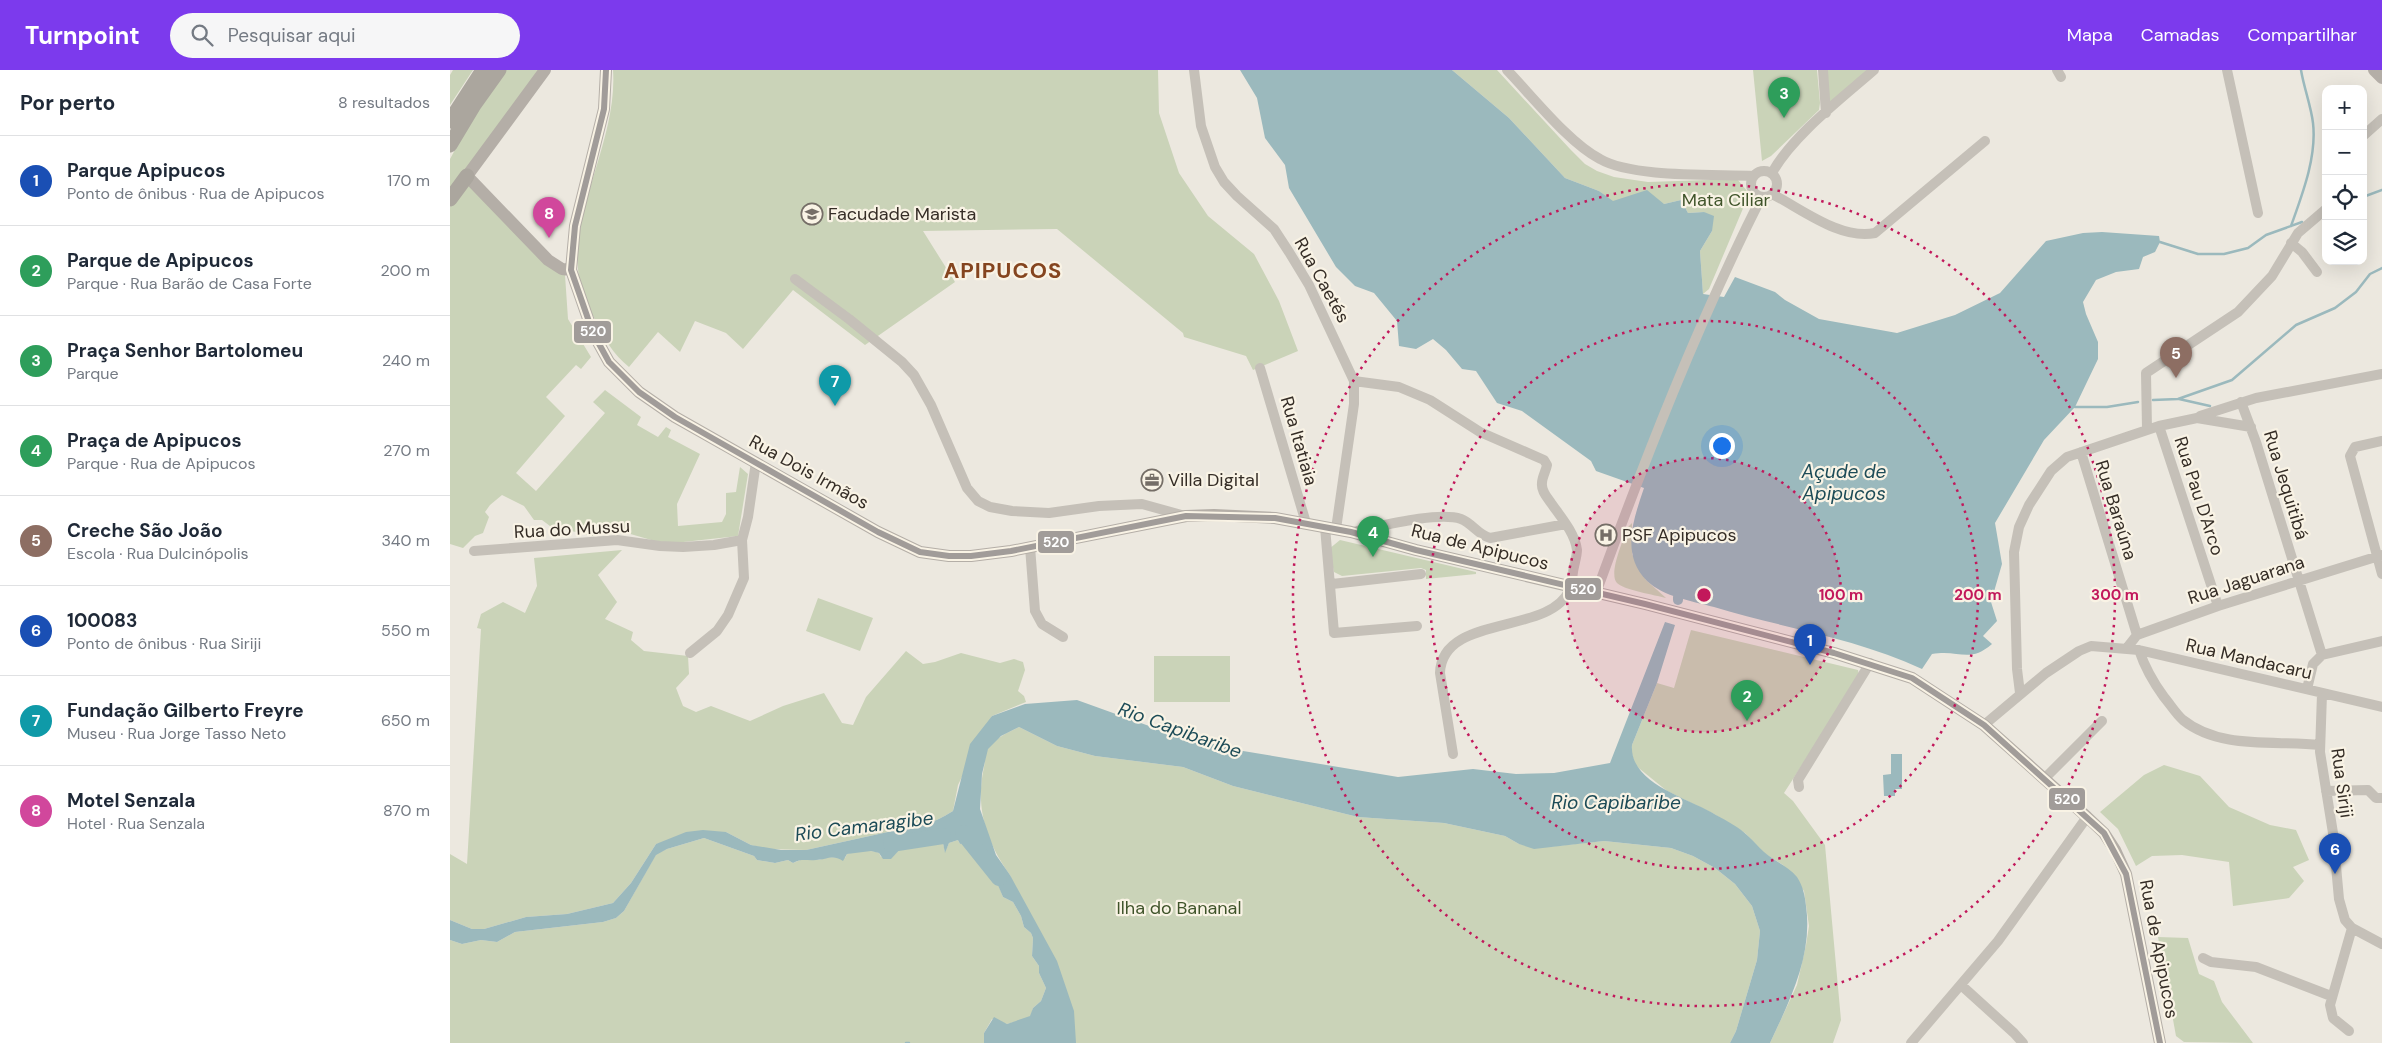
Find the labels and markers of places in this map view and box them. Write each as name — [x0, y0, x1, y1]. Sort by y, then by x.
pin: 3 — [1768, 77, 1800, 118]
pin: 8 — [533, 197, 565, 238]
school or university icon: Facudade Marista — [800, 202, 824, 226]
place label: Facudade Marista — [828, 202, 976, 226]
pin: 5 — [2160, 337, 2192, 378]
pin: 7 — [819, 365, 851, 406]
office icon: Villa Digital — [1140, 468, 1164, 492]
place label: Villa Digital — [1168, 468, 1259, 492]
pin: 4 — [1357, 516, 1389, 557]
hospital icon: PSF Apipucos — [1594, 523, 1618, 547]
place label: PSF Apipucos — [1622, 523, 1736, 547]
centre of rings — [1695, 586, 1713, 604]
pin: 1 — [1794, 624, 1826, 665]
pin: 2 — [1731, 680, 1763, 721]
pin: 6 — [2319, 833, 2351, 874]

